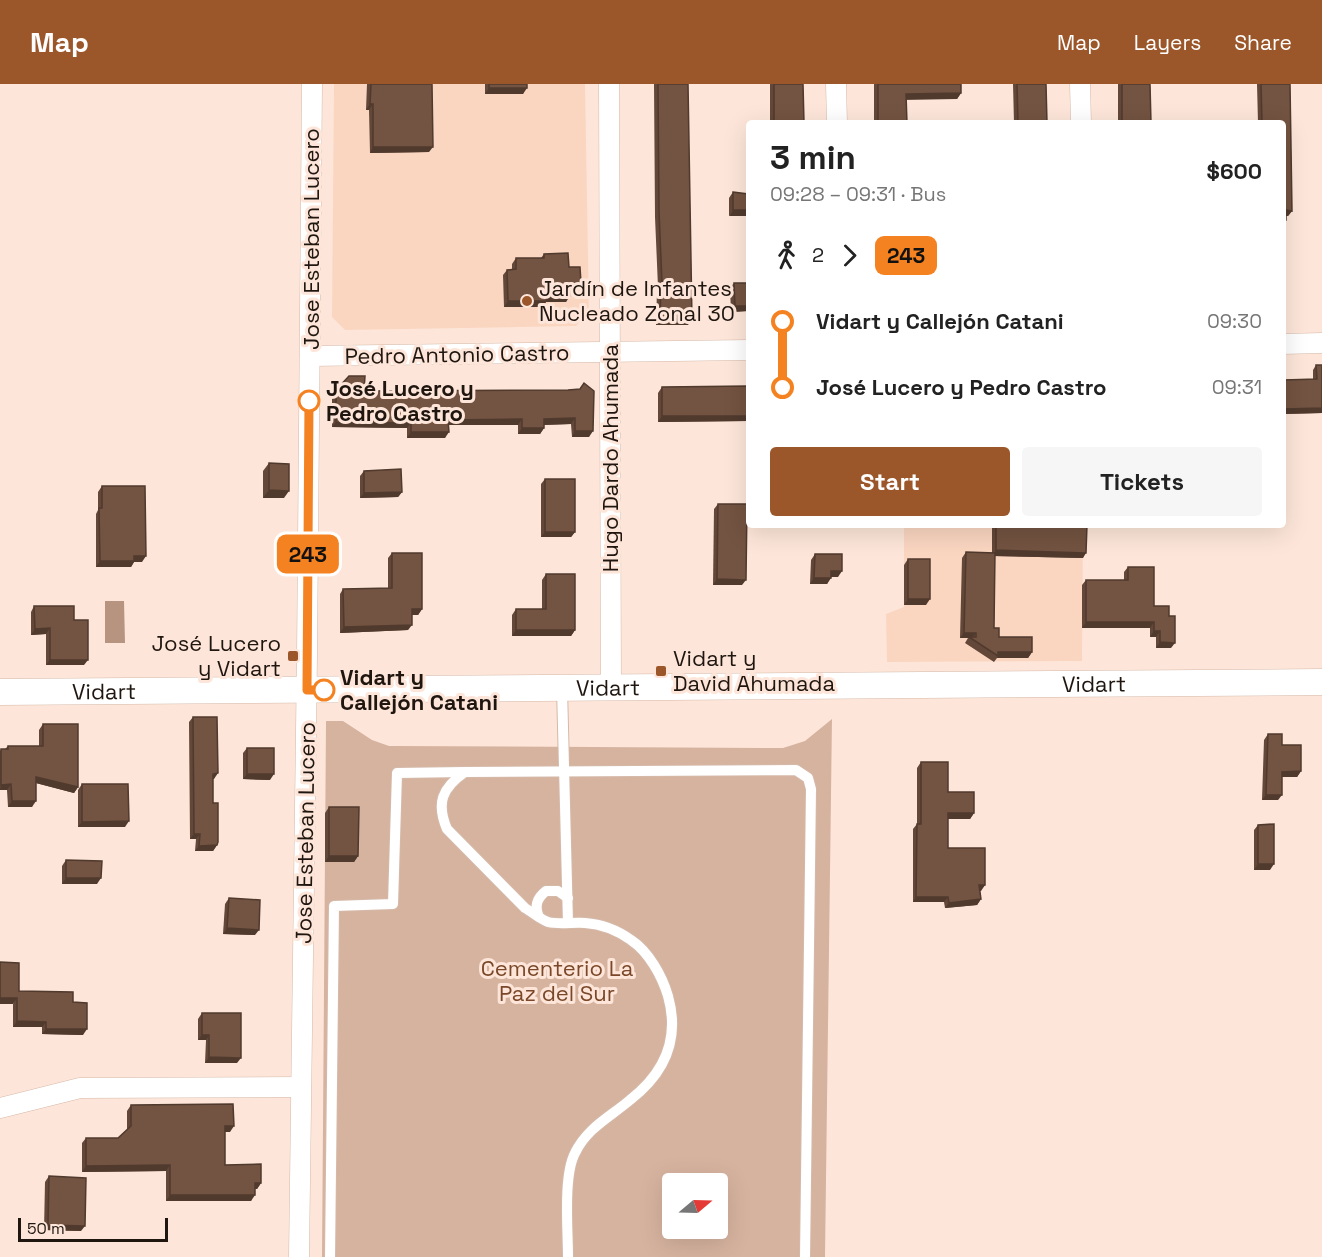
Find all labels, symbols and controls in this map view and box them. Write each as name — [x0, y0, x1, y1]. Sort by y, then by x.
text: Map — [30, 24, 89, 60]
text: Map — [1057, 29, 1101, 56]
text: Layers — [1134, 29, 1201, 56]
text: Share — [1234, 29, 1292, 56]
street label: Jose Esteban Lucero — [297, 128, 325, 350]
text: 3 min — [770, 137, 856, 179]
text: $600 — [1207, 157, 1262, 185]
text: 09:28 – 09:31 · Bus — [770, 181, 946, 207]
icon: walk — [770, 239, 803, 272]
icon: forward — [833, 239, 866, 272]
text: 2 — [812, 242, 824, 268]
text: 243 — [887, 242, 925, 269]
place label: Jardín de Infantes Nucleado Zonal 30 — [539, 274, 735, 327]
marker: Jardín de Infantes Nucleado Zonal 30 — [520, 294, 534, 308]
text: Vidart y Callejón Catani — [816, 307, 1064, 335]
text: 09:30 — [1207, 308, 1262, 334]
street label: Pedro Antonio Castro — [344, 338, 570, 370]
street label: Hugo Dardo Ahumada — [596, 344, 624, 572]
text: José Lucero y Pedro Castro — [816, 373, 1106, 401]
place label: José Lucero y Pedro Castro — [326, 374, 474, 427]
text: 09:31 — [1212, 374, 1262, 400]
marker: José Lucero y Pedro Castro — [298, 390, 320, 412]
button: Start — [770, 447, 1010, 516]
button: Tickets — [1022, 447, 1262, 516]
line badge: 243 — [274, 534, 342, 574]
text: 243 — [289, 541, 327, 568]
place label: José Lucero y Vidart — [152, 629, 281, 682]
place label: Vidart y David Ahumada — [673, 644, 836, 697]
marker: José Lucero y Vidart — [286, 649, 300, 663]
place label: Vidart y Callejón Catani — [340, 663, 498, 716]
marker: Vidart y David Ahumada — [654, 664, 668, 678]
street label: Vidart — [1062, 669, 1126, 698]
street label: Vidart — [576, 673, 640, 702]
street label: Vidart — [72, 677, 136, 705]
marker: Vidart y Callejón Catani — [313, 679, 335, 701]
street label: Jose Esteban Lucero — [289, 722, 321, 944]
park label: Cementerio La Paz del Sur — [481, 954, 634, 1007]
north arrow — [662, 1173, 728, 1239]
map controls — [662, 1173, 728, 1239]
scale bar — [18, 1215, 168, 1242]
text: 50 m — [27, 1218, 65, 1239]

